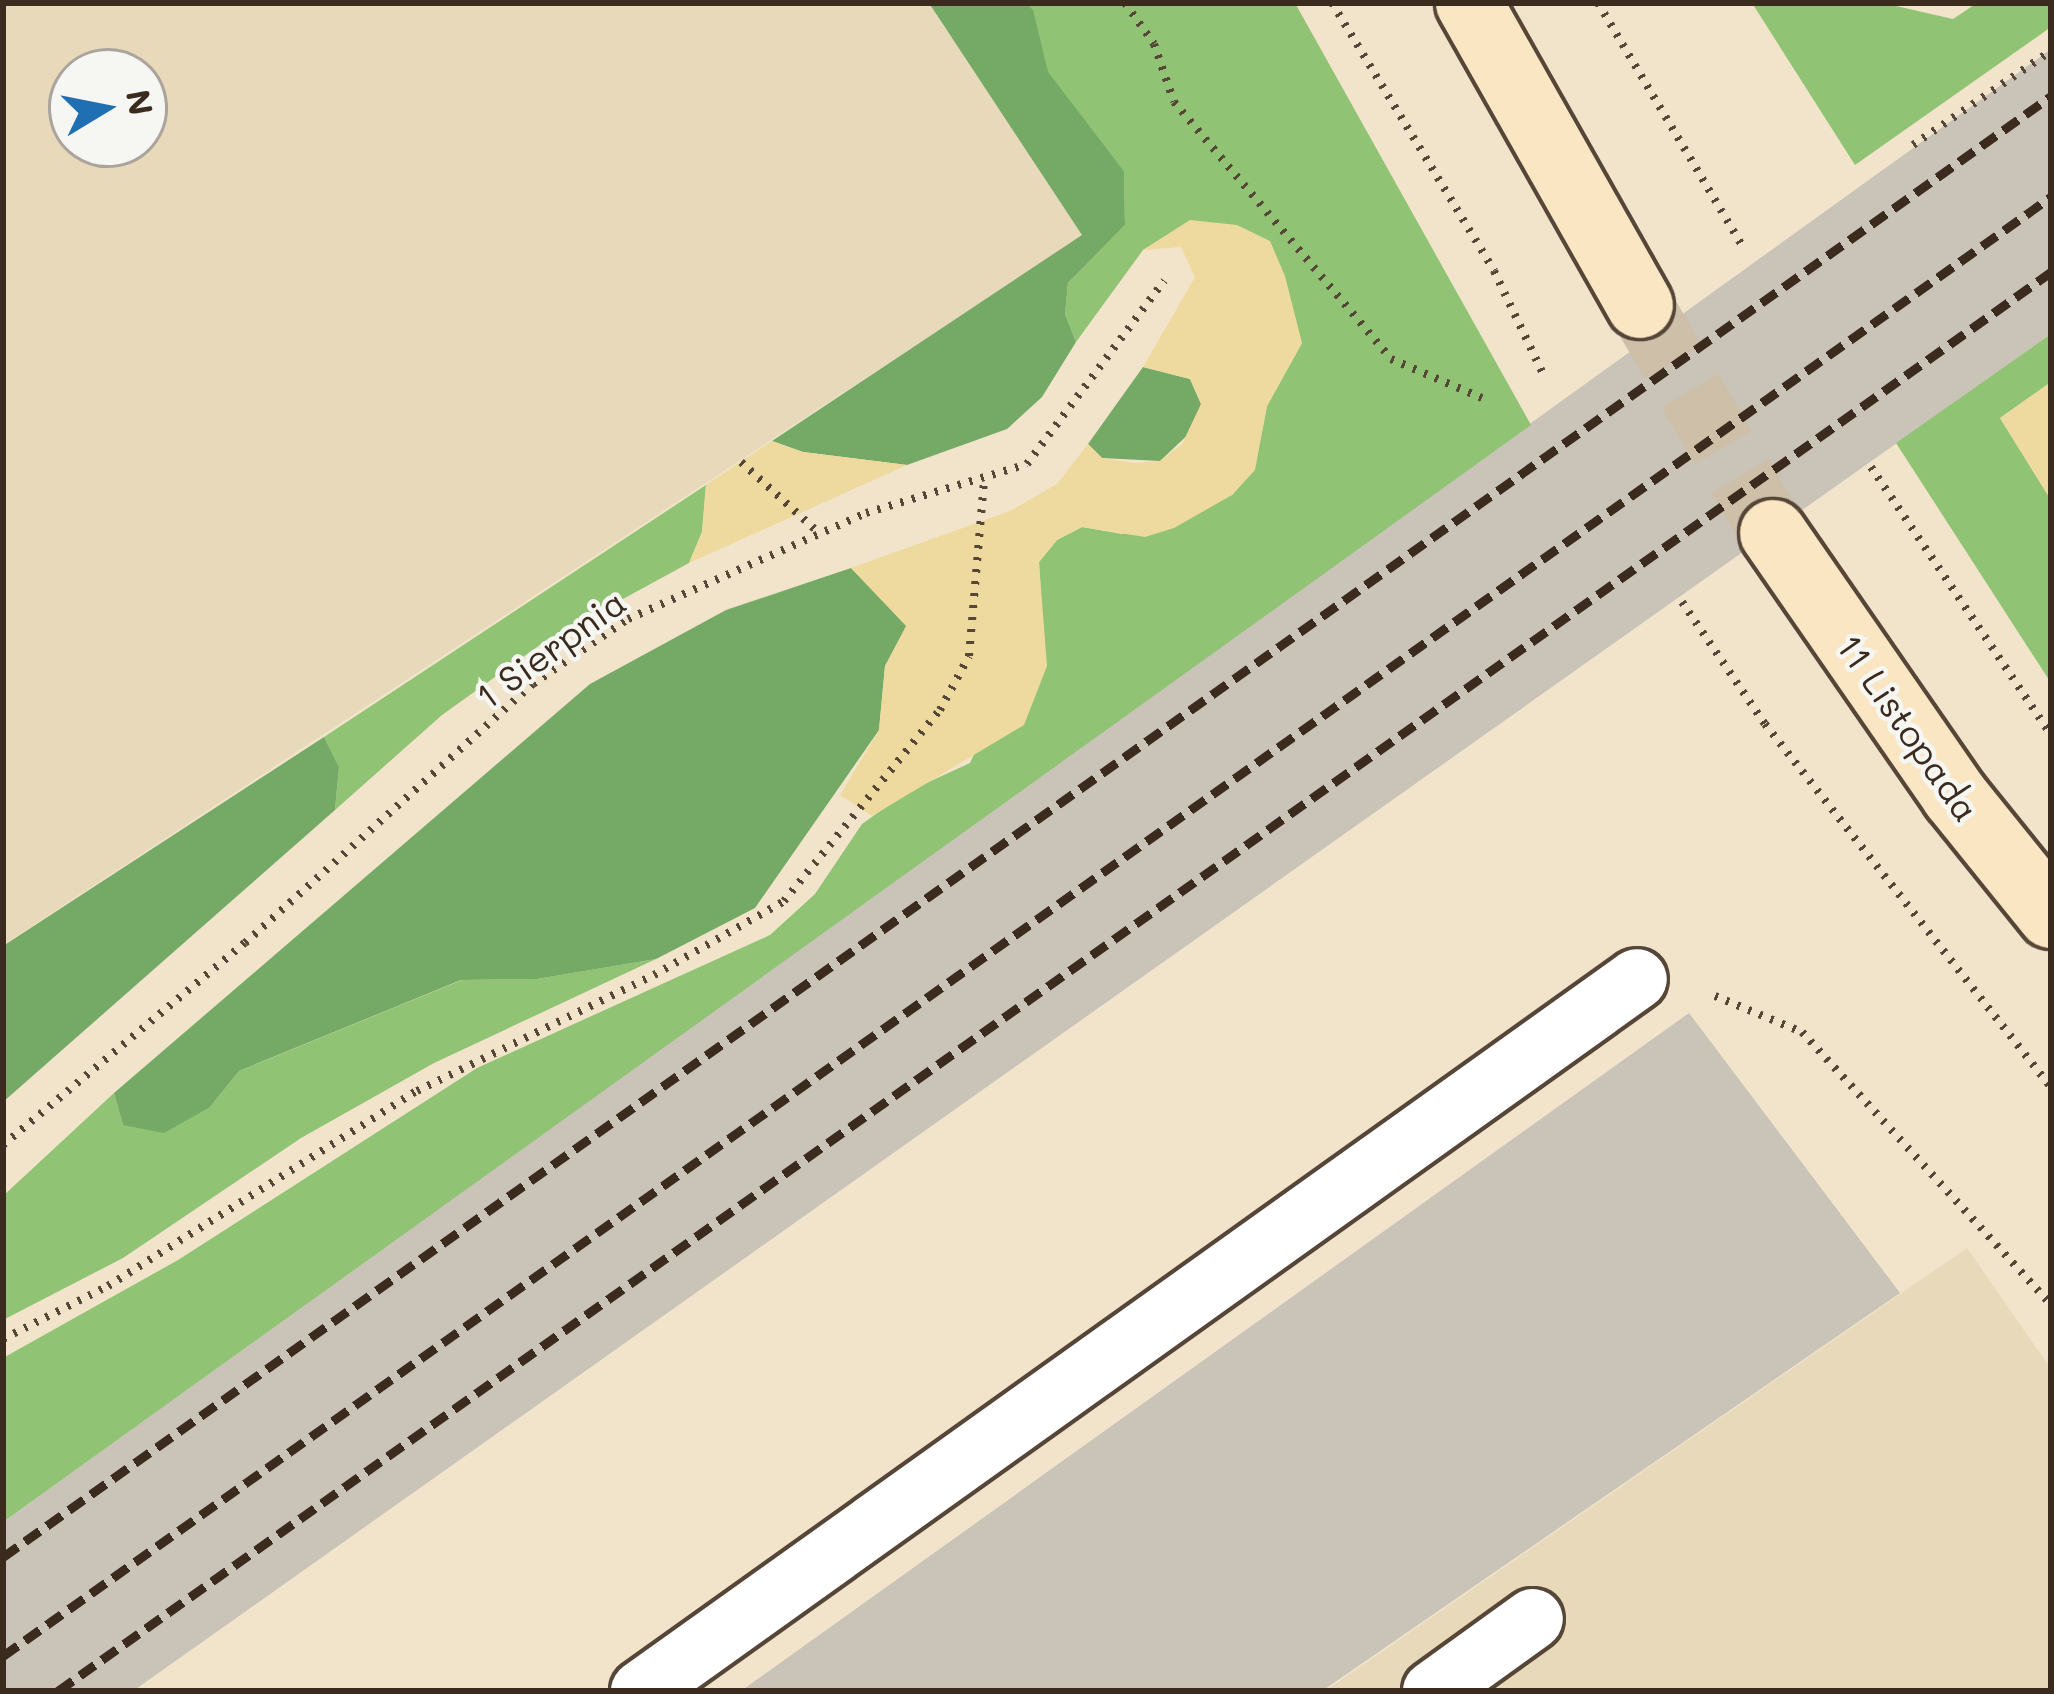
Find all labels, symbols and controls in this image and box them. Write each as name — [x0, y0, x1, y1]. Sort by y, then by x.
north arrow — [48, 48, 168, 168]
text: N — [118, 86, 164, 118]
street label: 1 Sierpnia — [467, 579, 633, 717]
street label: 11 Listopada — [1829, 625, 1989, 829]

